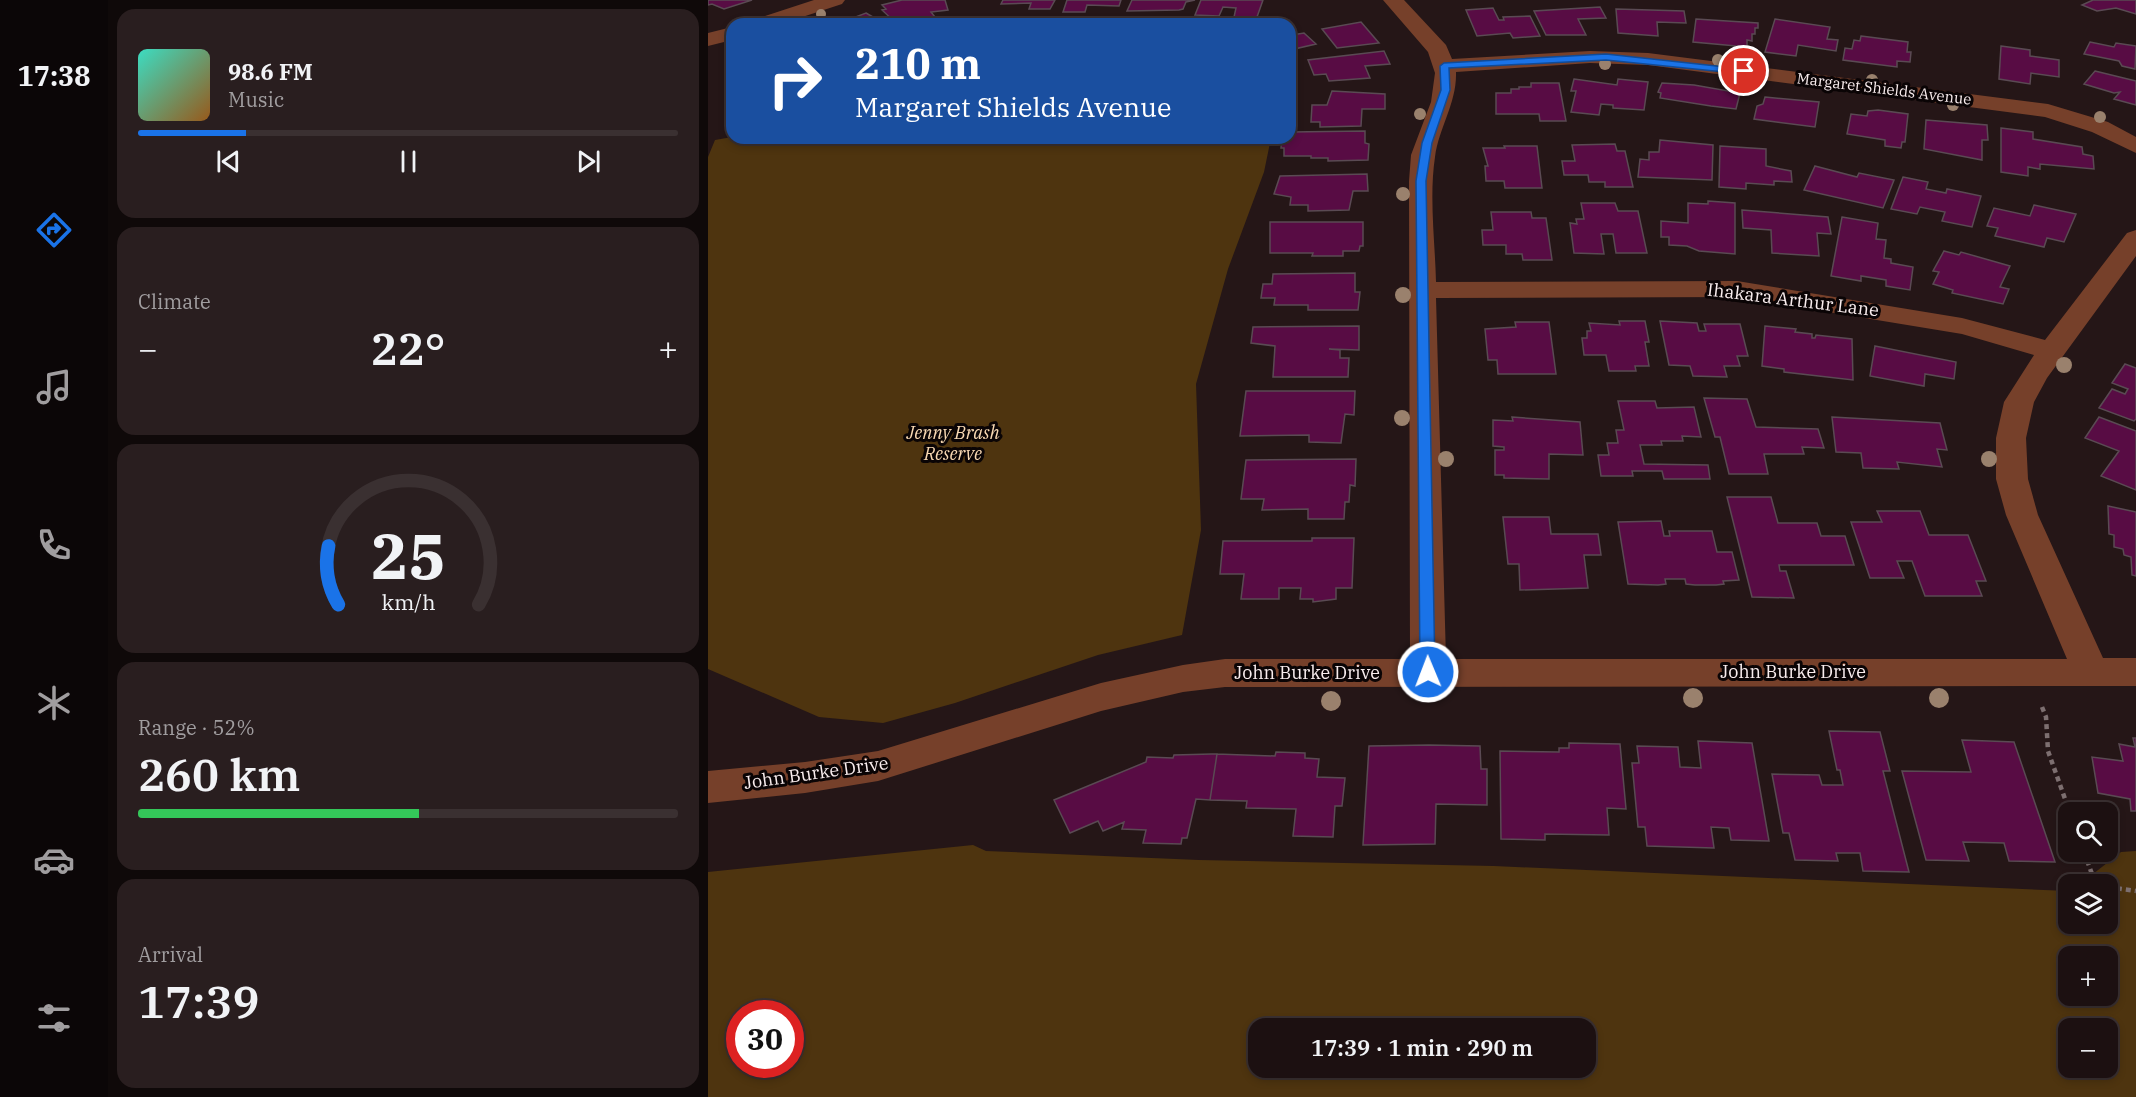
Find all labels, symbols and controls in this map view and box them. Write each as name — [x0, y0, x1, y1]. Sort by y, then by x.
text: 210 m — [855, 36, 981, 91]
icon: right — [756, 42, 834, 120]
pin — [1718, 45, 1769, 96]
icon: arrive — [1727, 54, 1760, 87]
text: 98.6 FM — [228, 57, 313, 86]
text: 17:38 — [18, 58, 90, 93]
street label: Margaret Shields Avenue — [1796, 68, 1972, 109]
text: Music — [228, 86, 284, 113]
text: Margaret Shields Avenue — [855, 89, 1171, 124]
icon: previous — [212, 145, 245, 178]
icon: pause — [392, 145, 425, 178]
icon: next — [572, 145, 605, 178]
icon: directions — [33, 209, 75, 251]
street label: Ihakara Arthur Lane — [1706, 278, 1880, 321]
text: Climate — [138, 288, 211, 315]
text: 22° — [370, 319, 446, 377]
text: − — [138, 327, 158, 370]
text: + — [658, 327, 678, 370]
icon: music — [33, 366, 75, 408]
park label: Jenny Brash Reserve — [905, 421, 1000, 465]
text: 25 — [371, 516, 445, 597]
icon: phone — [33, 524, 75, 566]
text: km/h — [381, 589, 435, 617]
position arrow — [1396, 640, 1460, 704]
street label: John Burke Drive — [1720, 660, 1866, 683]
street label: John Burke Drive — [1234, 661, 1380, 684]
icon: climate — [33, 682, 75, 724]
text: Range · 52% — [138, 714, 255, 741]
text: 260 km — [138, 745, 300, 803]
street label: John Burke Drive — [742, 751, 890, 794]
map controls — [2058, 802, 2118, 1078]
button: search — [2058, 802, 2118, 862]
icon: car — [33, 839, 75, 881]
button: layers — [2058, 874, 2118, 934]
text: Arrival — [138, 941, 203, 968]
button: + — [2058, 946, 2118, 1006]
text: 17:39 — [138, 972, 259, 1030]
icon: filters — [33, 997, 75, 1039]
speed limit sign: 30 — [726, 1000, 804, 1078]
button: − — [2058, 1018, 2118, 1078]
text: 17:39 · 1 min · 290 m — [1311, 1033, 1533, 1062]

